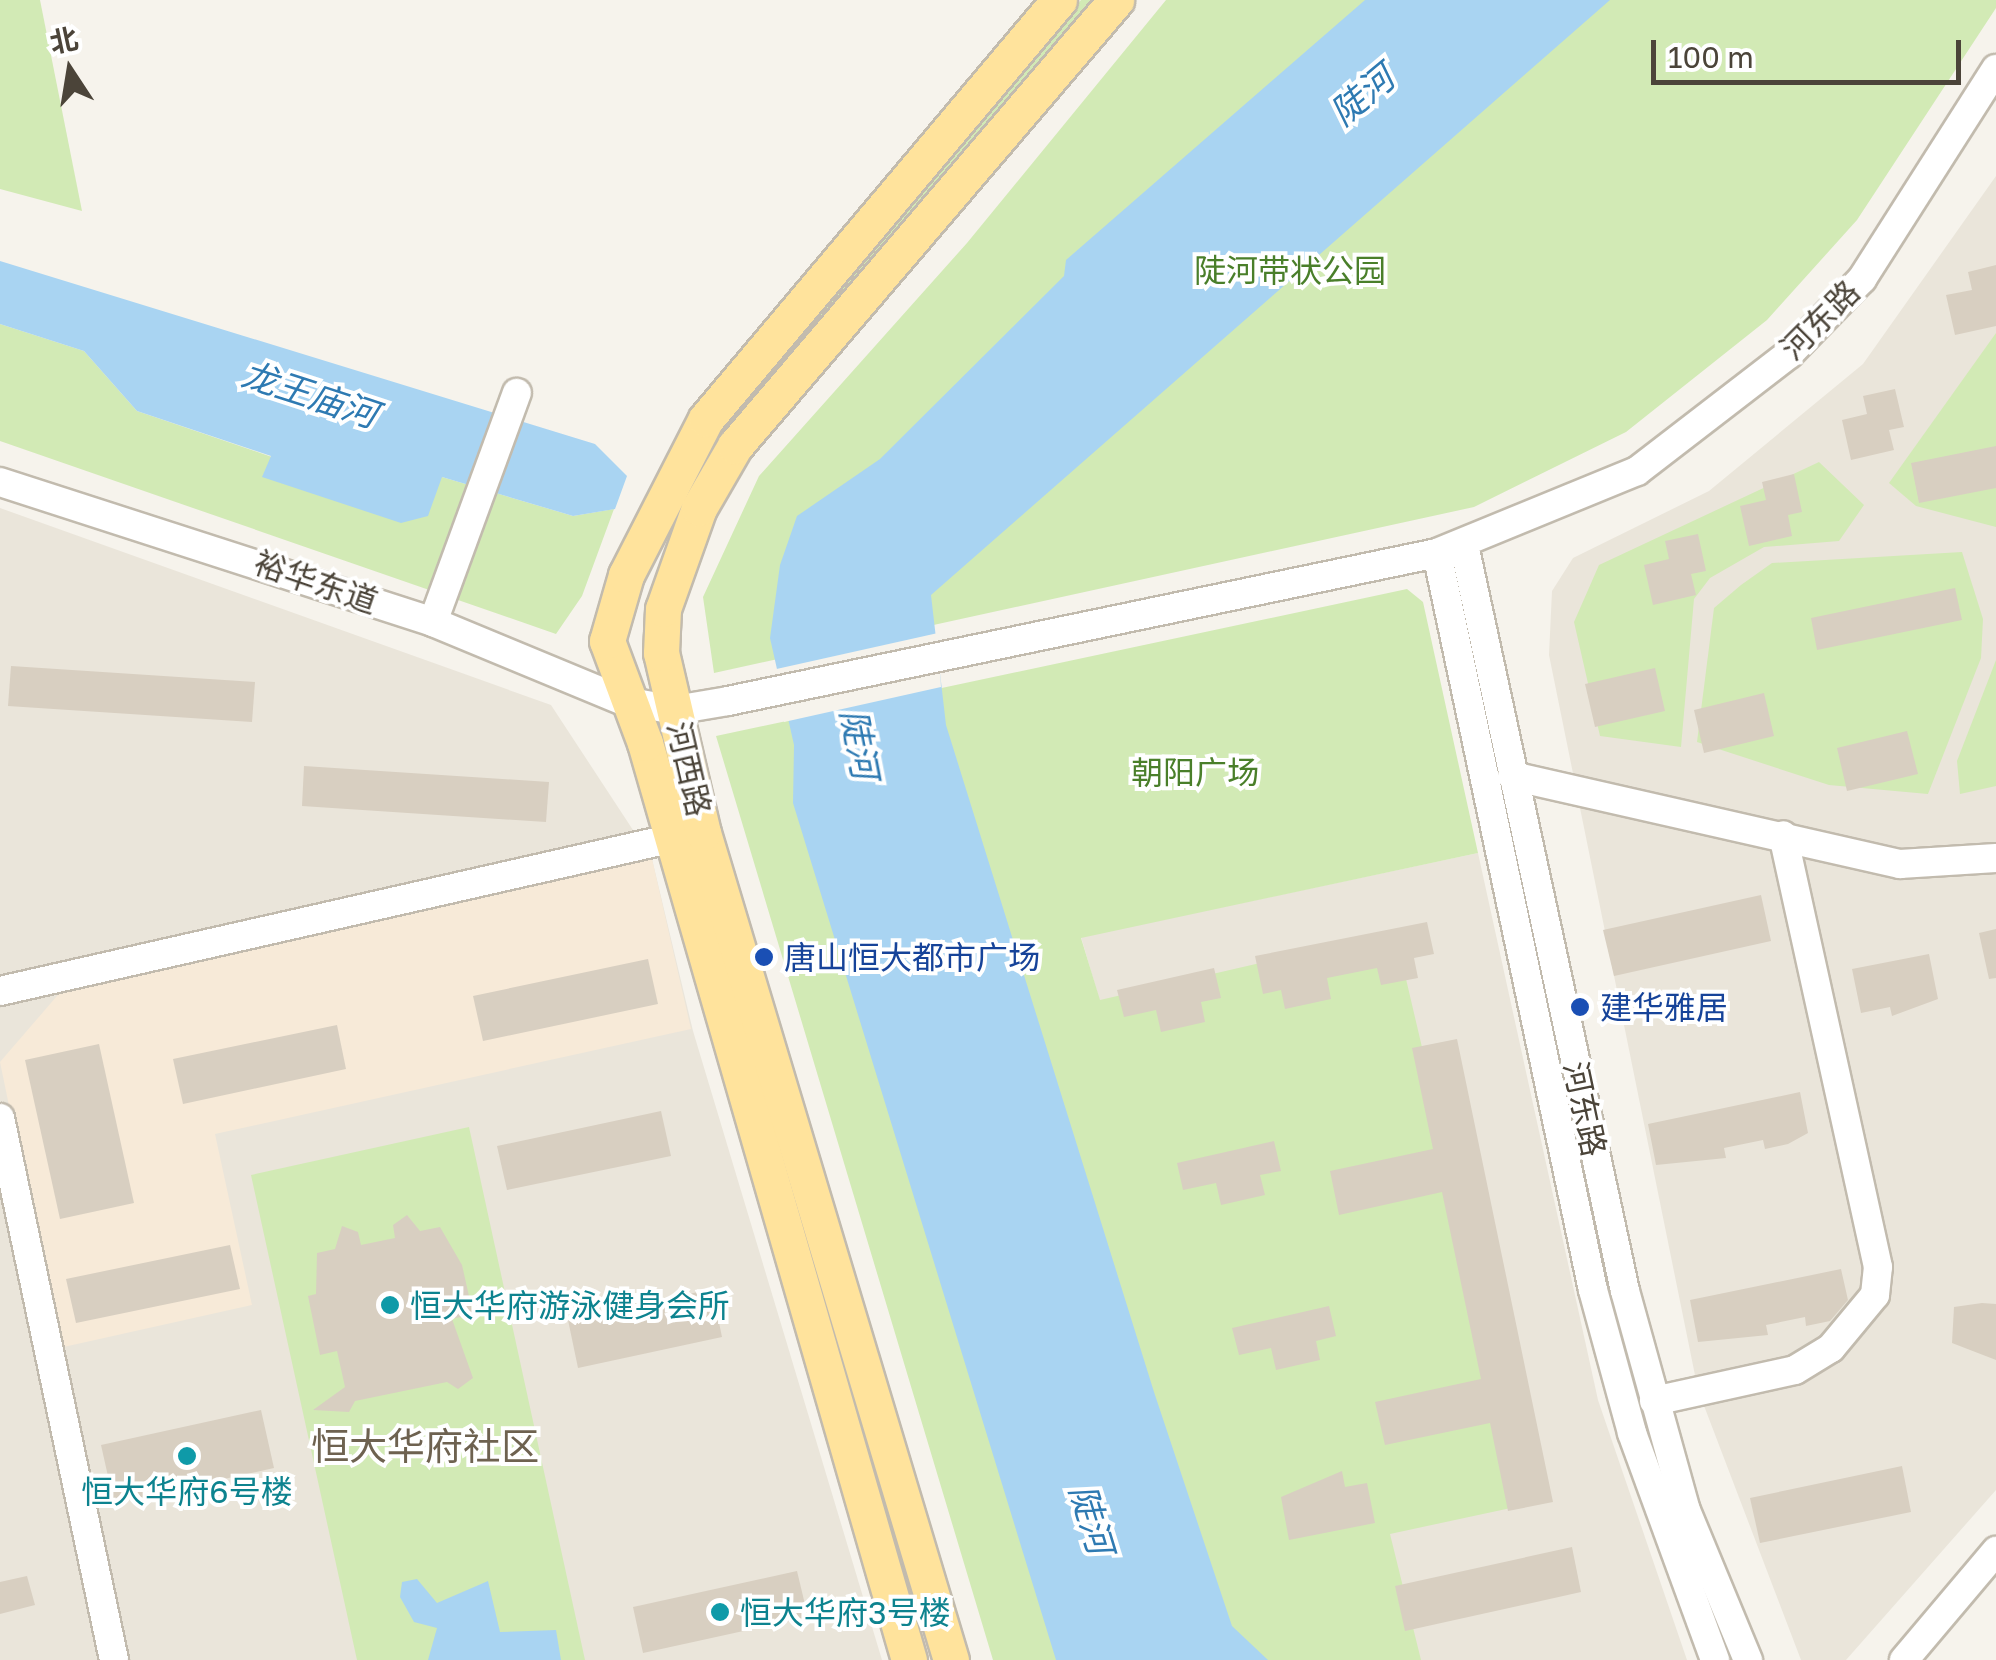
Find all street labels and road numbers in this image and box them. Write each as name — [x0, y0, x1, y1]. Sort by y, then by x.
street label: 河东路 — [1772, 272, 1868, 368]
street label: 裕华东道 — [249, 543, 383, 621]
street label: 河西路 — [659, 718, 719, 820]
street label: 河东路 — [1556, 1058, 1614, 1160]

